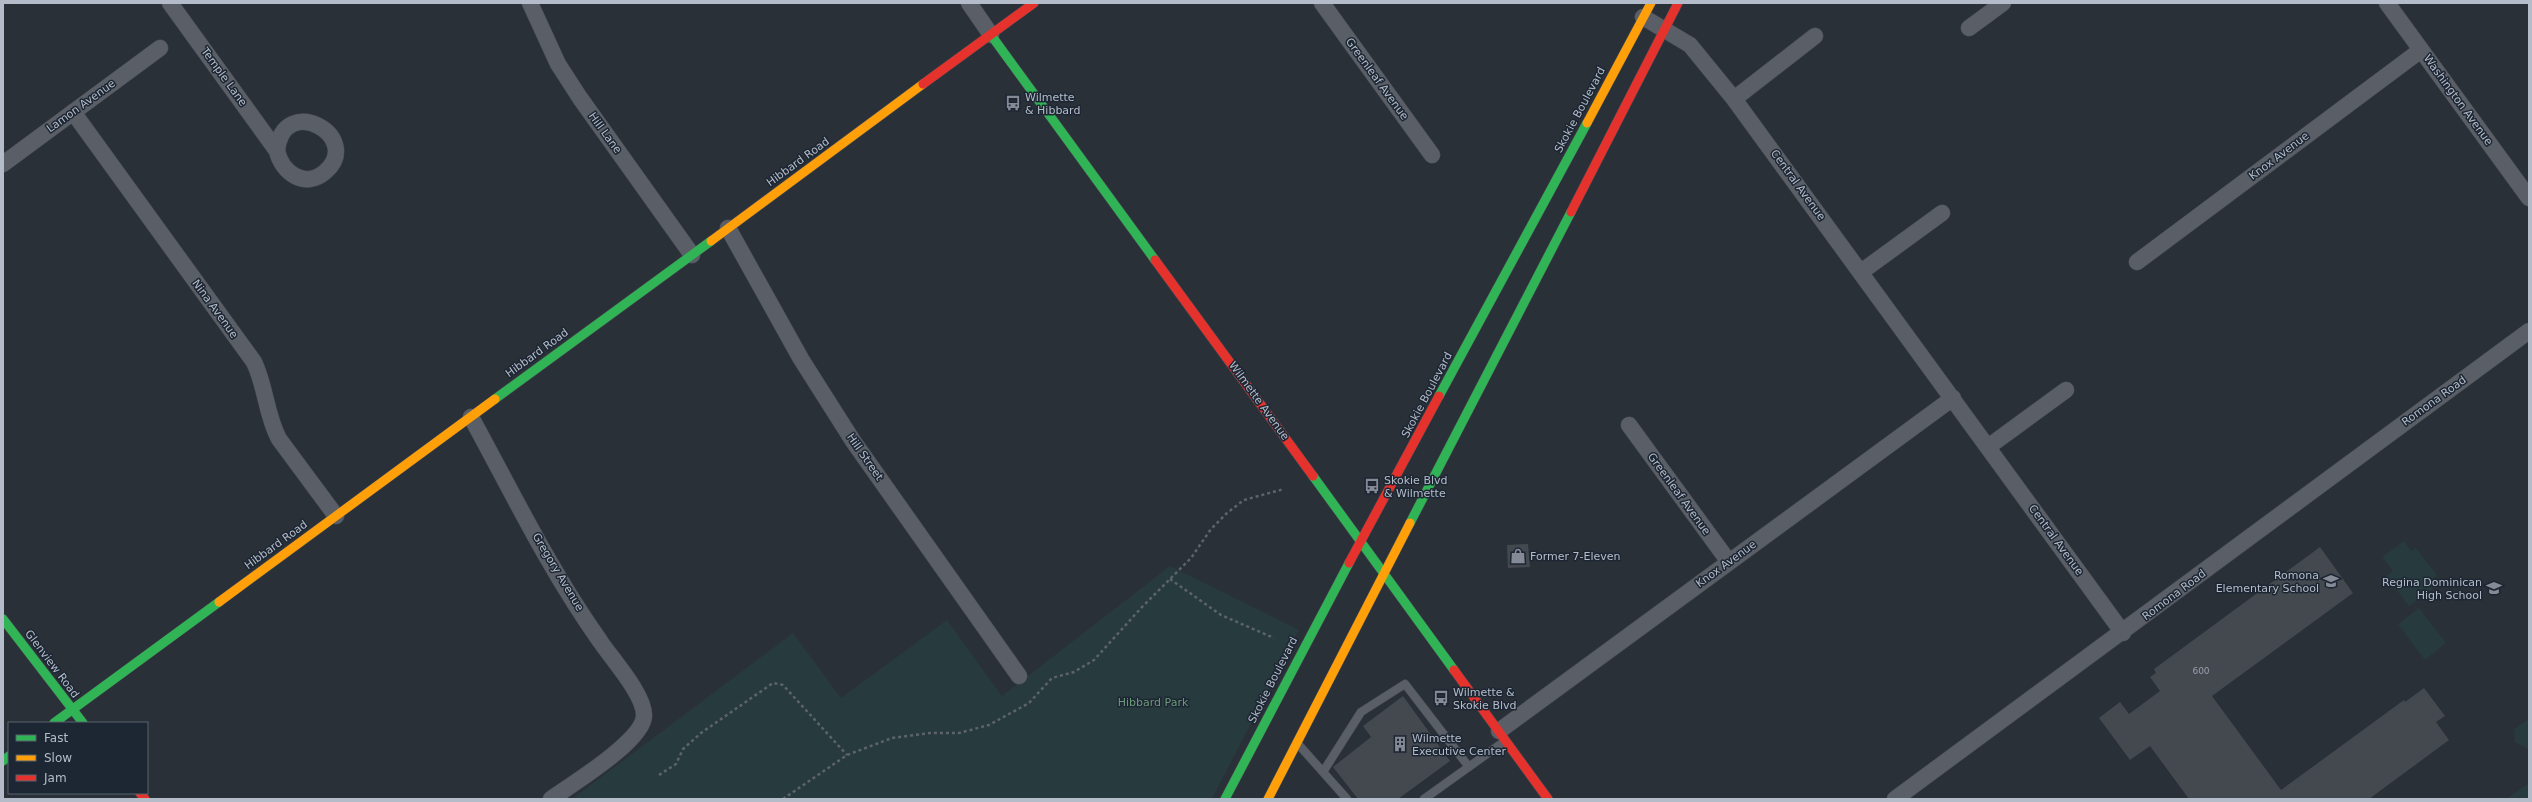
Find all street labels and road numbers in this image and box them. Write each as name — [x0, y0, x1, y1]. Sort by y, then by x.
street label: Greenleaf Avenue — [1343, 35, 1411, 123]
street label: Temple Lane — [198, 44, 250, 109]
street label: Washington Avenue — [2421, 52, 2495, 148]
street label: Skokie Boulevard — [1552, 65, 1608, 155]
street label: Lamon Avenue — [44, 77, 118, 135]
street label: Hill Lane — [586, 110, 624, 156]
street label: Knox Avenue — [2247, 129, 2312, 183]
street label: Hibbard Road — [764, 135, 832, 189]
street label: Central Avenue — [1768, 147, 1828, 223]
street label: Nina Avenue — [189, 277, 241, 341]
street label: Hibbard Road — [503, 326, 571, 380]
street label: Skokie Boulevard — [1399, 350, 1455, 440]
street label: Wilmette Avenue — [1226, 359, 1292, 443]
street label: Romona Road — [2399, 373, 2469, 429]
street label: Hill Street — [844, 431, 886, 484]
street label: Greenleaf Avenue — [1645, 450, 1713, 538]
street label: Central Avenue — [2026, 502, 2086, 578]
street label: Hibbard Road — [242, 518, 310, 572]
street label: Gregory Avenue — [530, 531, 587, 614]
street label: Knox Avenue — [1693, 538, 1759, 590]
street label: Romona Road — [2140, 567, 2208, 623]
street label: Glenview Road — [22, 627, 82, 701]
street label: Skokie Boulevard — [1246, 635, 1300, 725]

